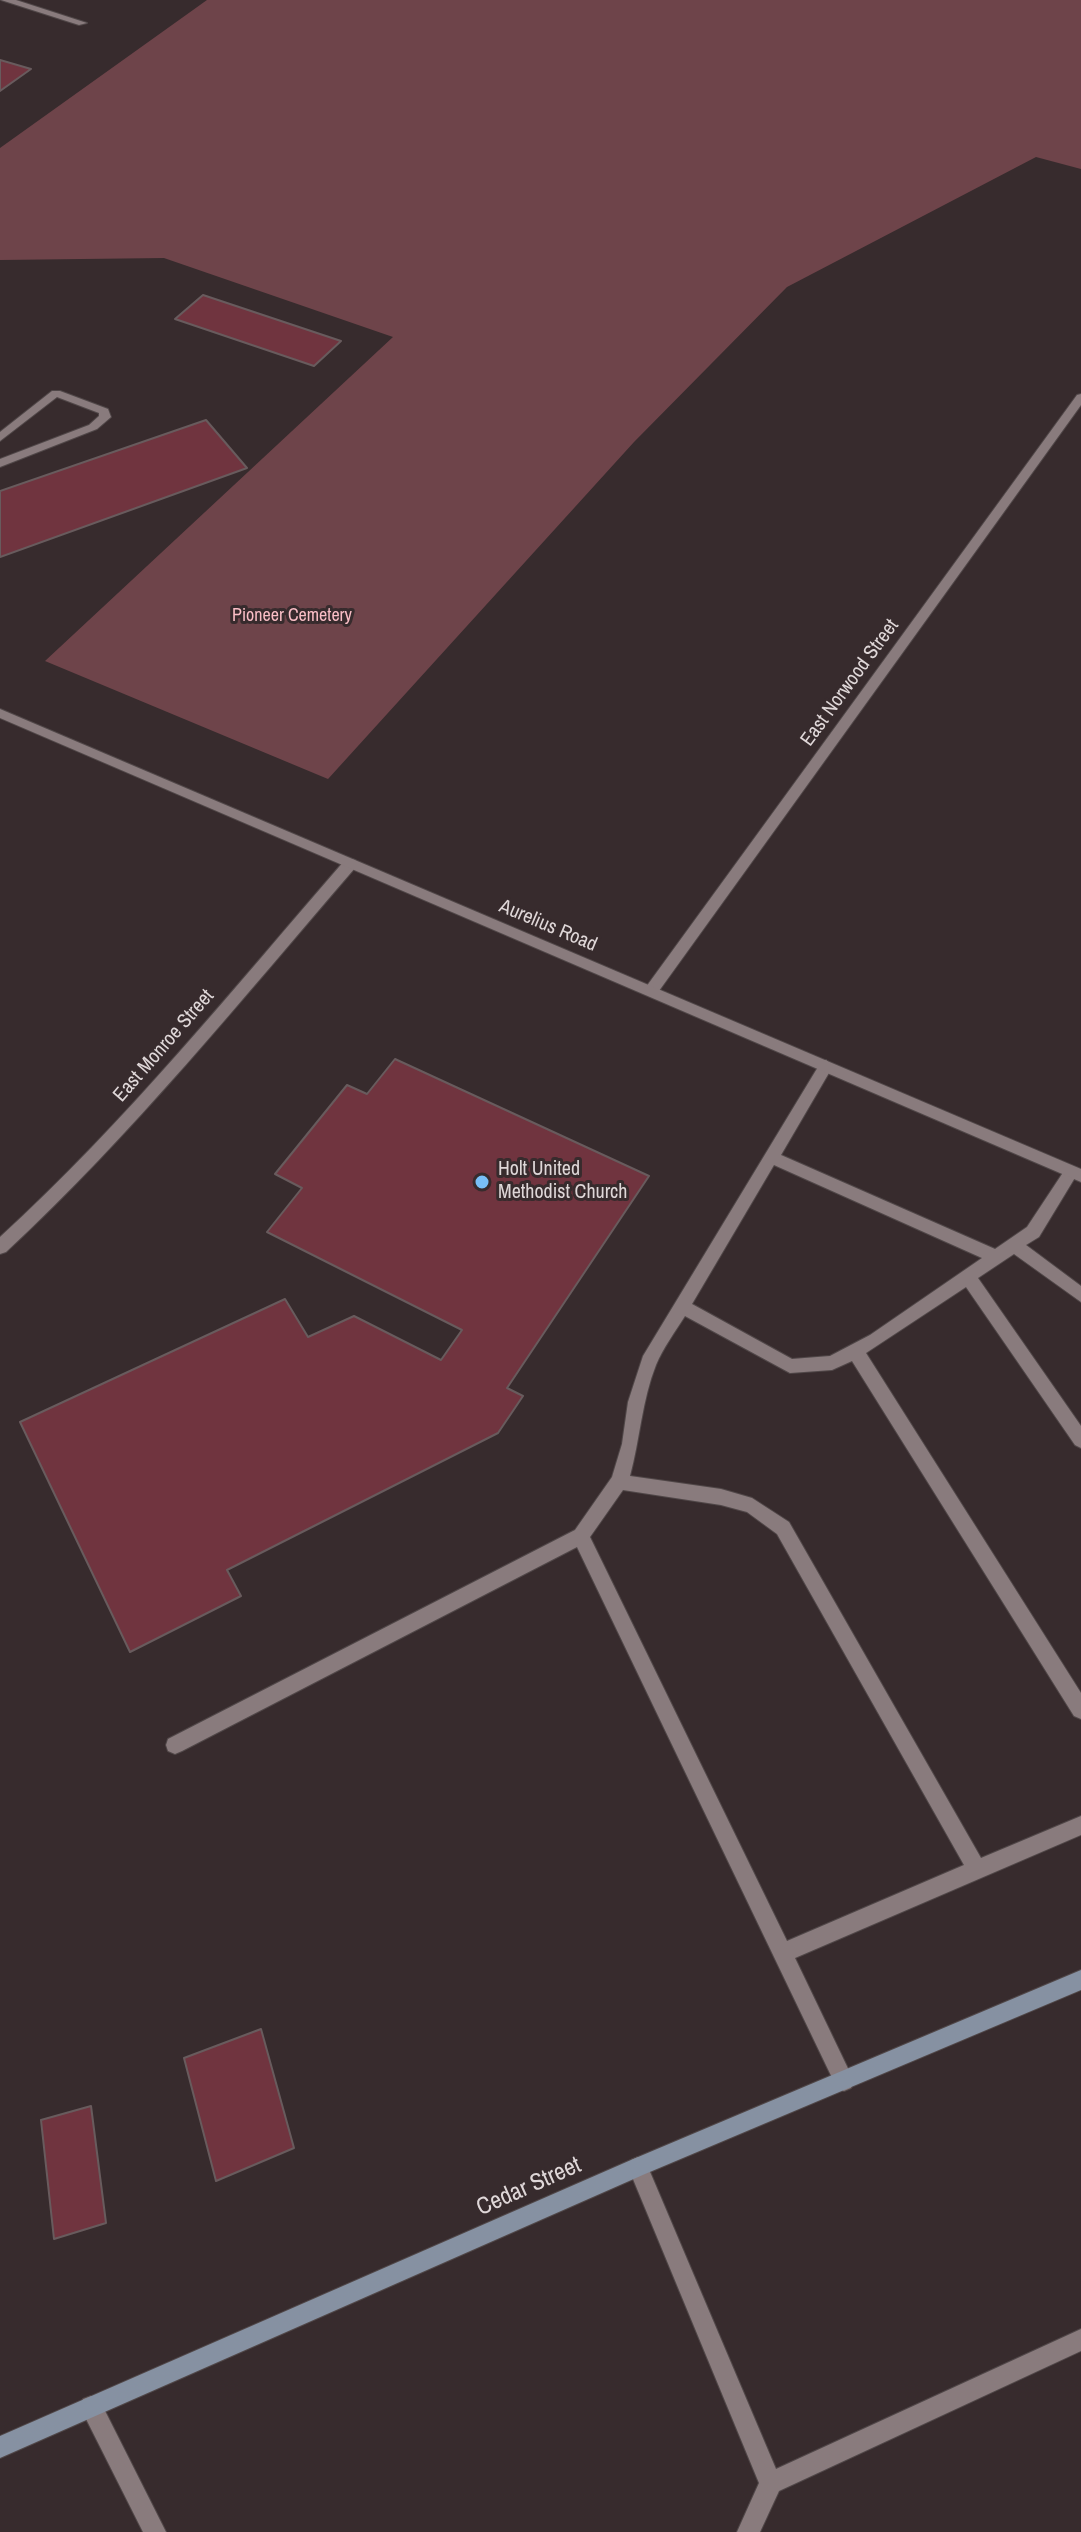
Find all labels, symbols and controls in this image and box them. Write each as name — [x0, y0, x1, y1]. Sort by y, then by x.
park label: Pioneer Cemetery — [232, 605, 352, 627]
street label: East Norwood Street — [796, 615, 904, 751]
street label: Aurelius Road — [495, 895, 601, 957]
street label: East Monroe Street — [109, 985, 219, 1107]
place label: Holt United Methodist Church — [498, 1158, 627, 1205]
marker: Holt United Methodist Church — [473, 1173, 491, 1191]
street label: Cedar Street — [472, 2151, 586, 2223]

